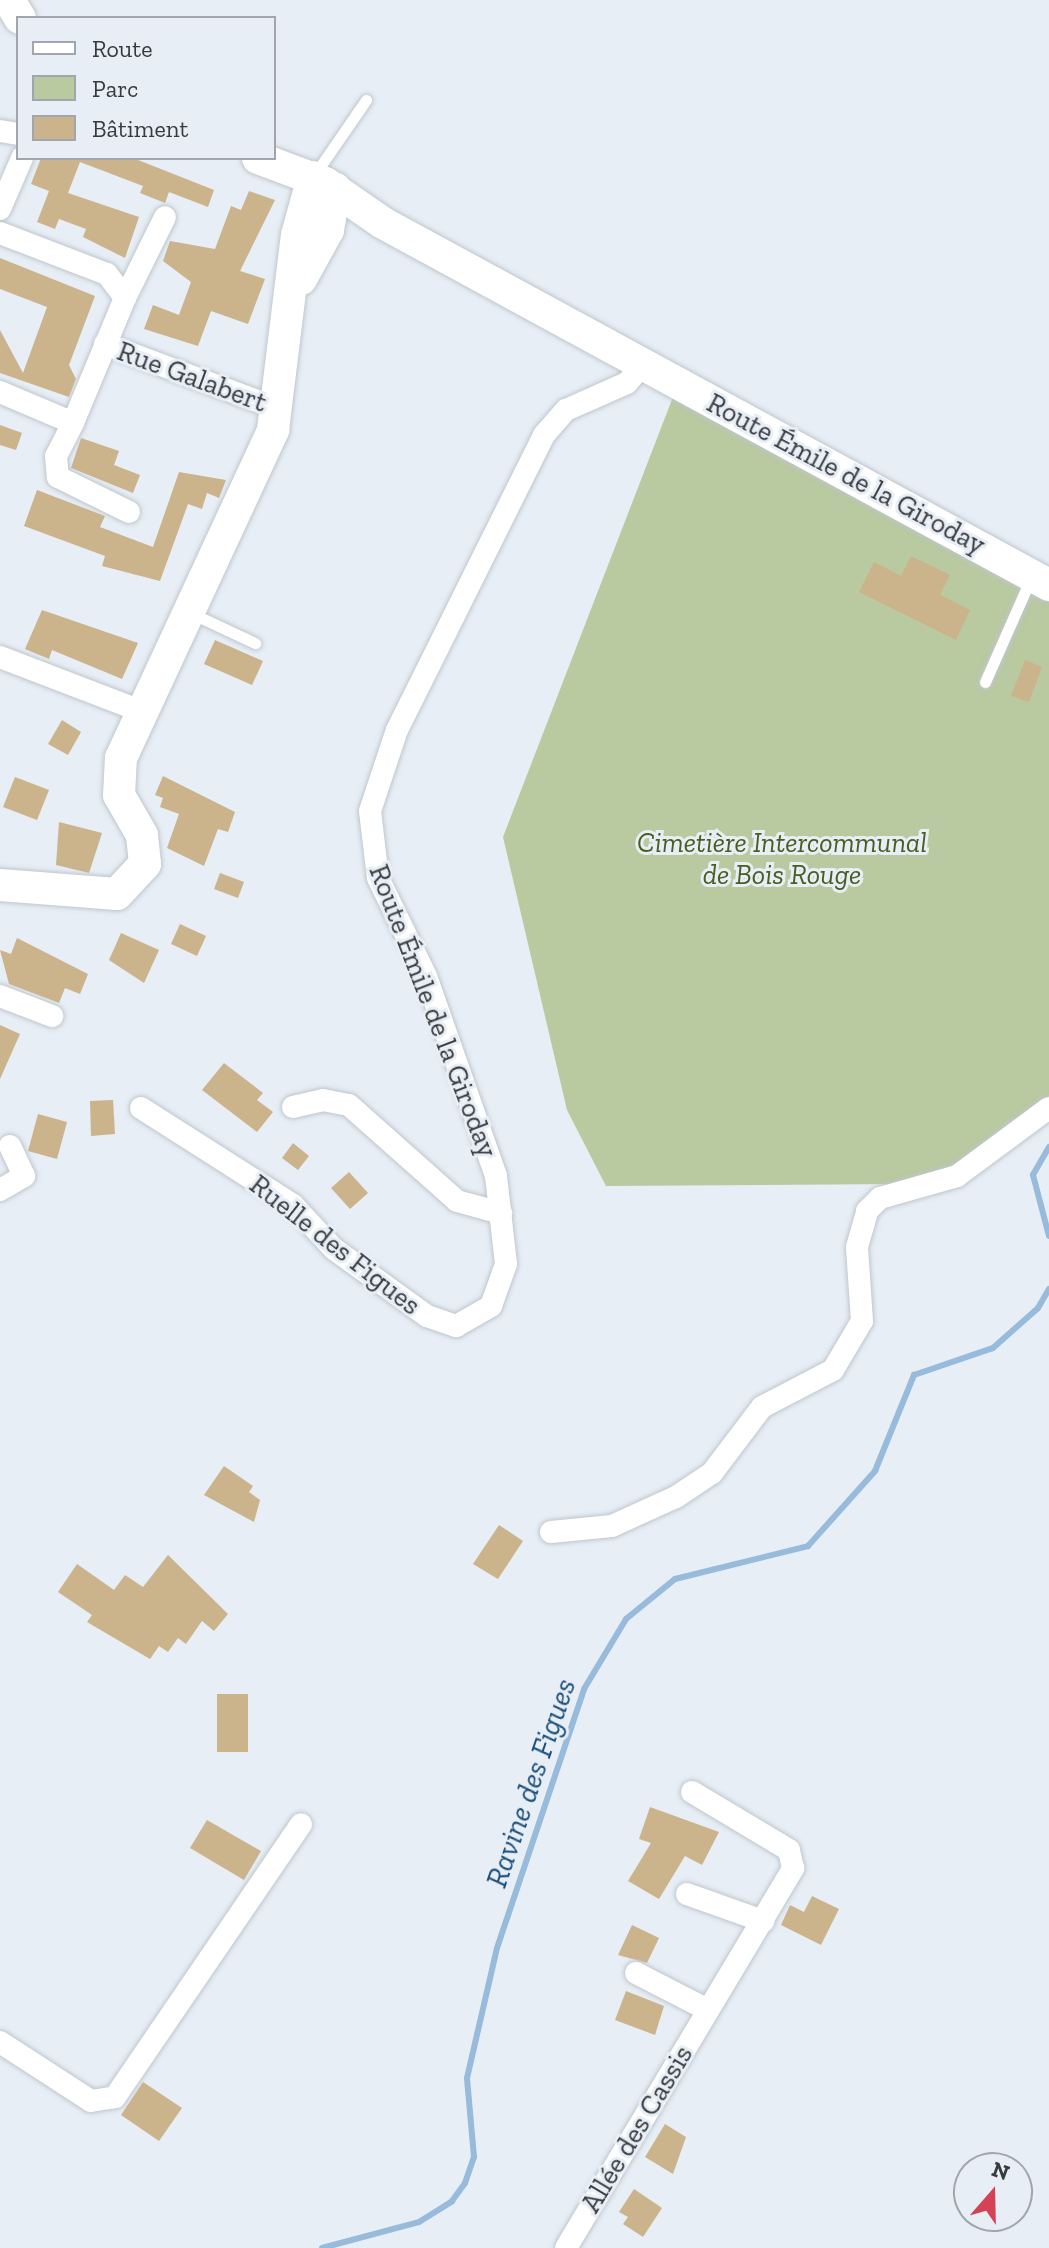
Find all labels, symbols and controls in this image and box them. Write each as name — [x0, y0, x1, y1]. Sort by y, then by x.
legend — [16, 16, 276, 160]
text: Route — [92, 34, 152, 63]
text: Parc — [92, 74, 138, 103]
text: Bâtiment — [92, 114, 188, 143]
street label: Rue Galabert — [113, 334, 271, 420]
street label: Route Émile de la Giroday — [701, 386, 991, 562]
park label: Cimetière Intercommunal de Bois Rouge — [637, 826, 927, 892]
street label: Route Émile de la Giroday — [362, 860, 504, 1162]
street label: Ruelle des Figues — [243, 1168, 427, 1322]
water label: Ravine des Figues — [478, 1674, 584, 1892]
street label: Allée des Cassis — [574, 2039, 700, 2219]
north arrow — [953, 2152, 1033, 2232]
text: N — [988, 2155, 1013, 2186]

